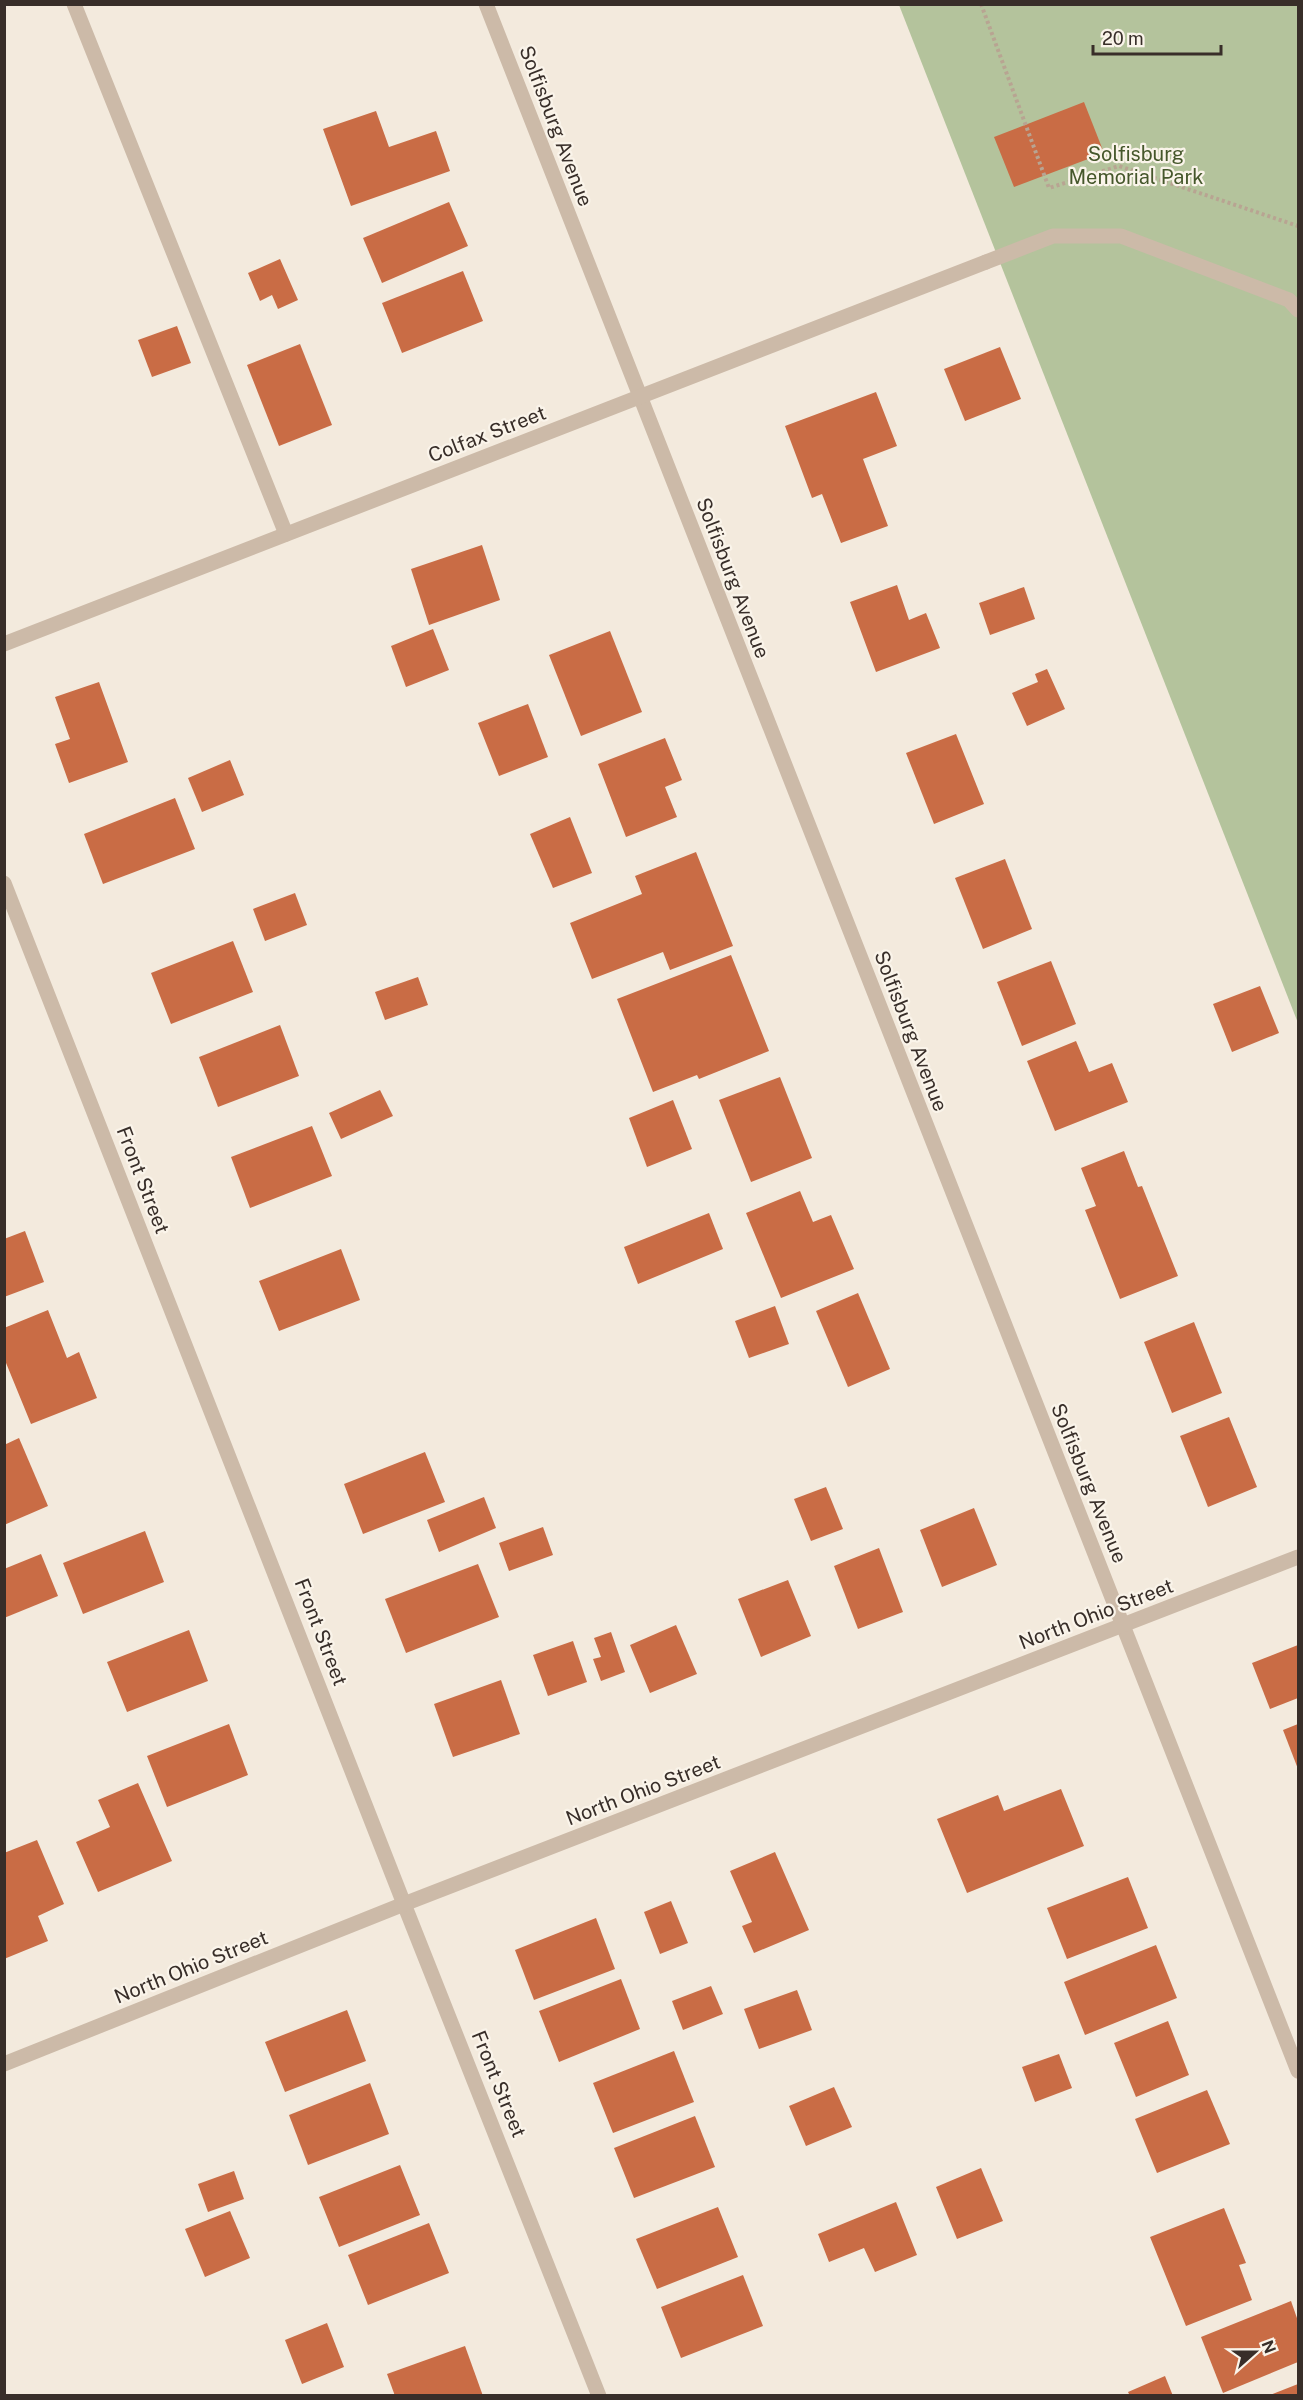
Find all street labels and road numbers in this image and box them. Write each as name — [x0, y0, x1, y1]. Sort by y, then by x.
street label: Solfisburg Avenue — [514, 42, 598, 210]
street label: Colfax Street — [425, 401, 549, 467]
street label: Solfisburg Avenue — [691, 494, 775, 662]
street label: Solfisburg Avenue — [869, 947, 953, 1115]
street label: Front Street — [112, 1123, 174, 1237]
street label: Solfisburg Avenue — [1046, 1400, 1132, 1566]
street label: North Ohio Street — [1015, 1574, 1177, 1654]
street label: Front Street — [290, 1575, 352, 1689]
street label: North Ohio Street — [562, 1750, 724, 1830]
street label: North Ohio Street — [111, 1925, 271, 2009]
street label: Front Street — [467, 2027, 531, 2141]

